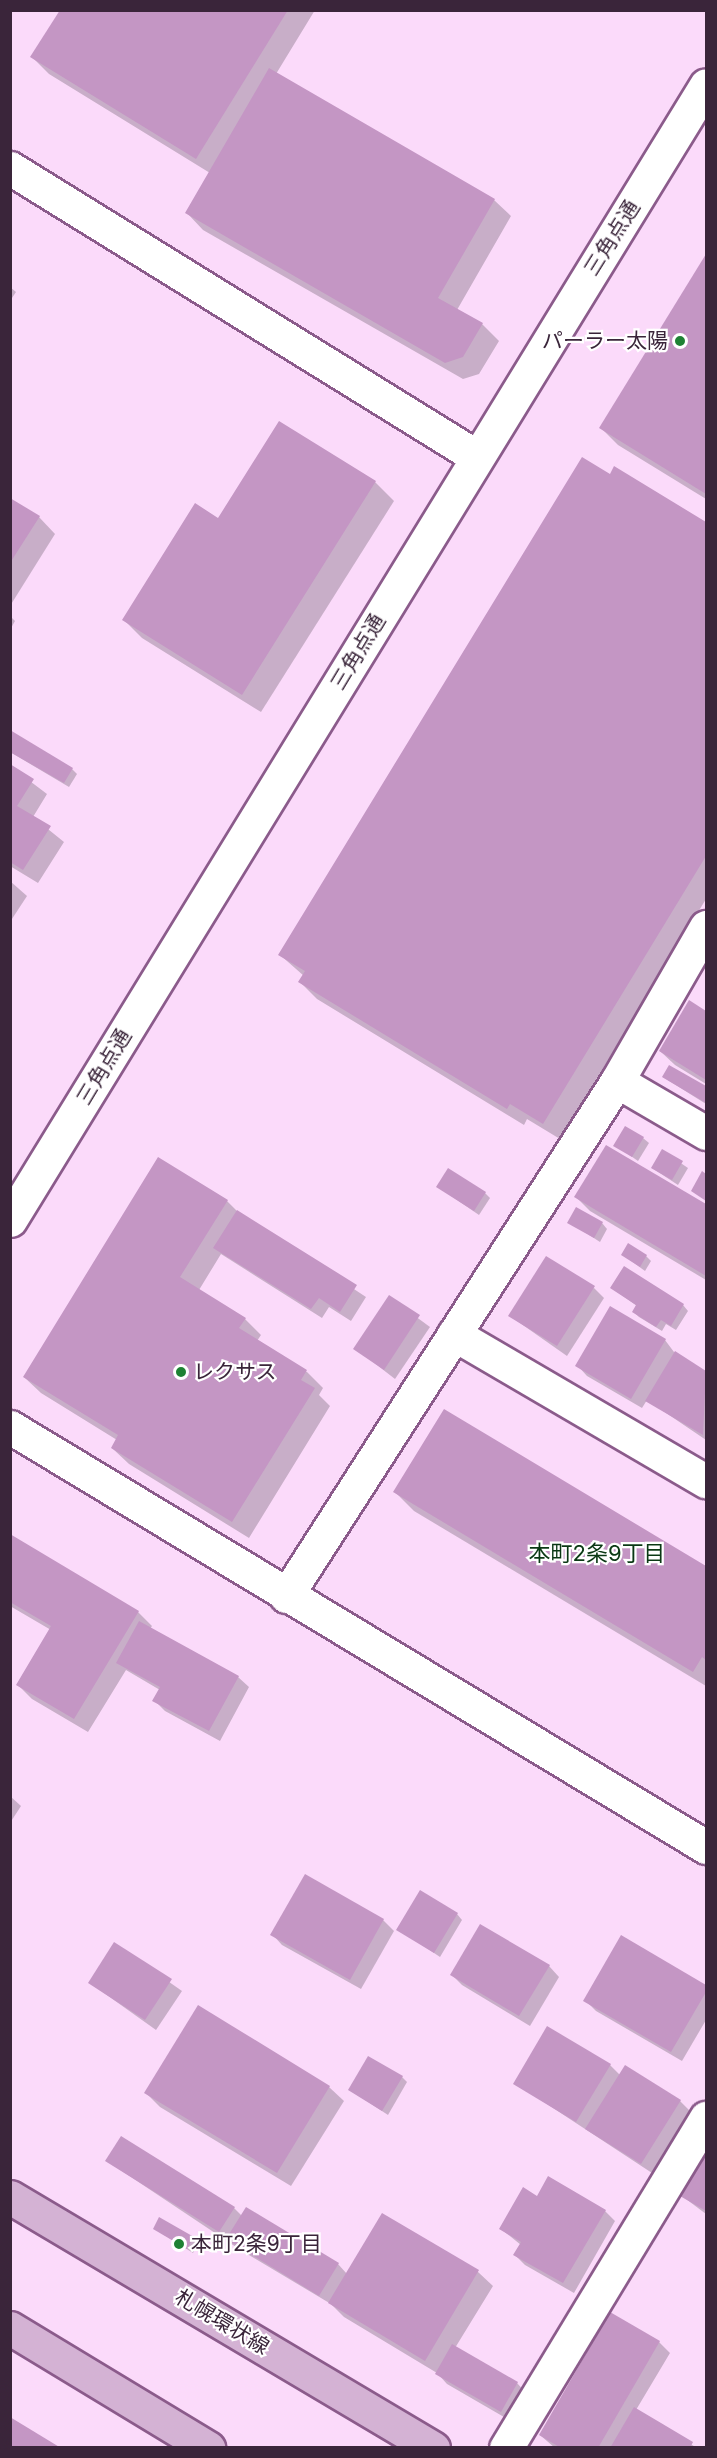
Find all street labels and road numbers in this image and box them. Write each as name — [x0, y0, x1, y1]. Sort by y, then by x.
street label: 三角点通 — [579, 196, 645, 280]
street label: 三角点通 — [326, 610, 390, 694]
street label: 三角点通 — [72, 1025, 136, 1109]
street label: 札幌環状線 — [171, 2284, 273, 2360]

